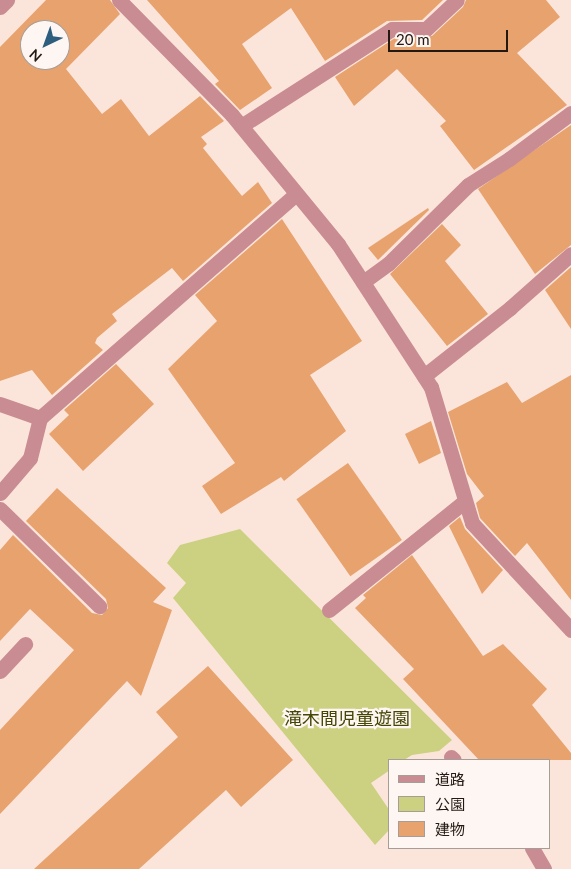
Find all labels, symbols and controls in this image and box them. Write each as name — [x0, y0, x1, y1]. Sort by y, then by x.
north arrow — [20, 20, 70, 70]
scale bar — [391, 20, 511, 52]
text: 20 m — [396, 30, 430, 48]
text: N — [26, 46, 45, 66]
park label: 滝木間児童遊園 — [284, 707, 410, 729]
legend — [388, 759, 551, 849]
text: 道路 — [435, 770, 465, 788]
text: 公園 — [435, 795, 465, 813]
text: 建物 — [435, 820, 465, 838]

